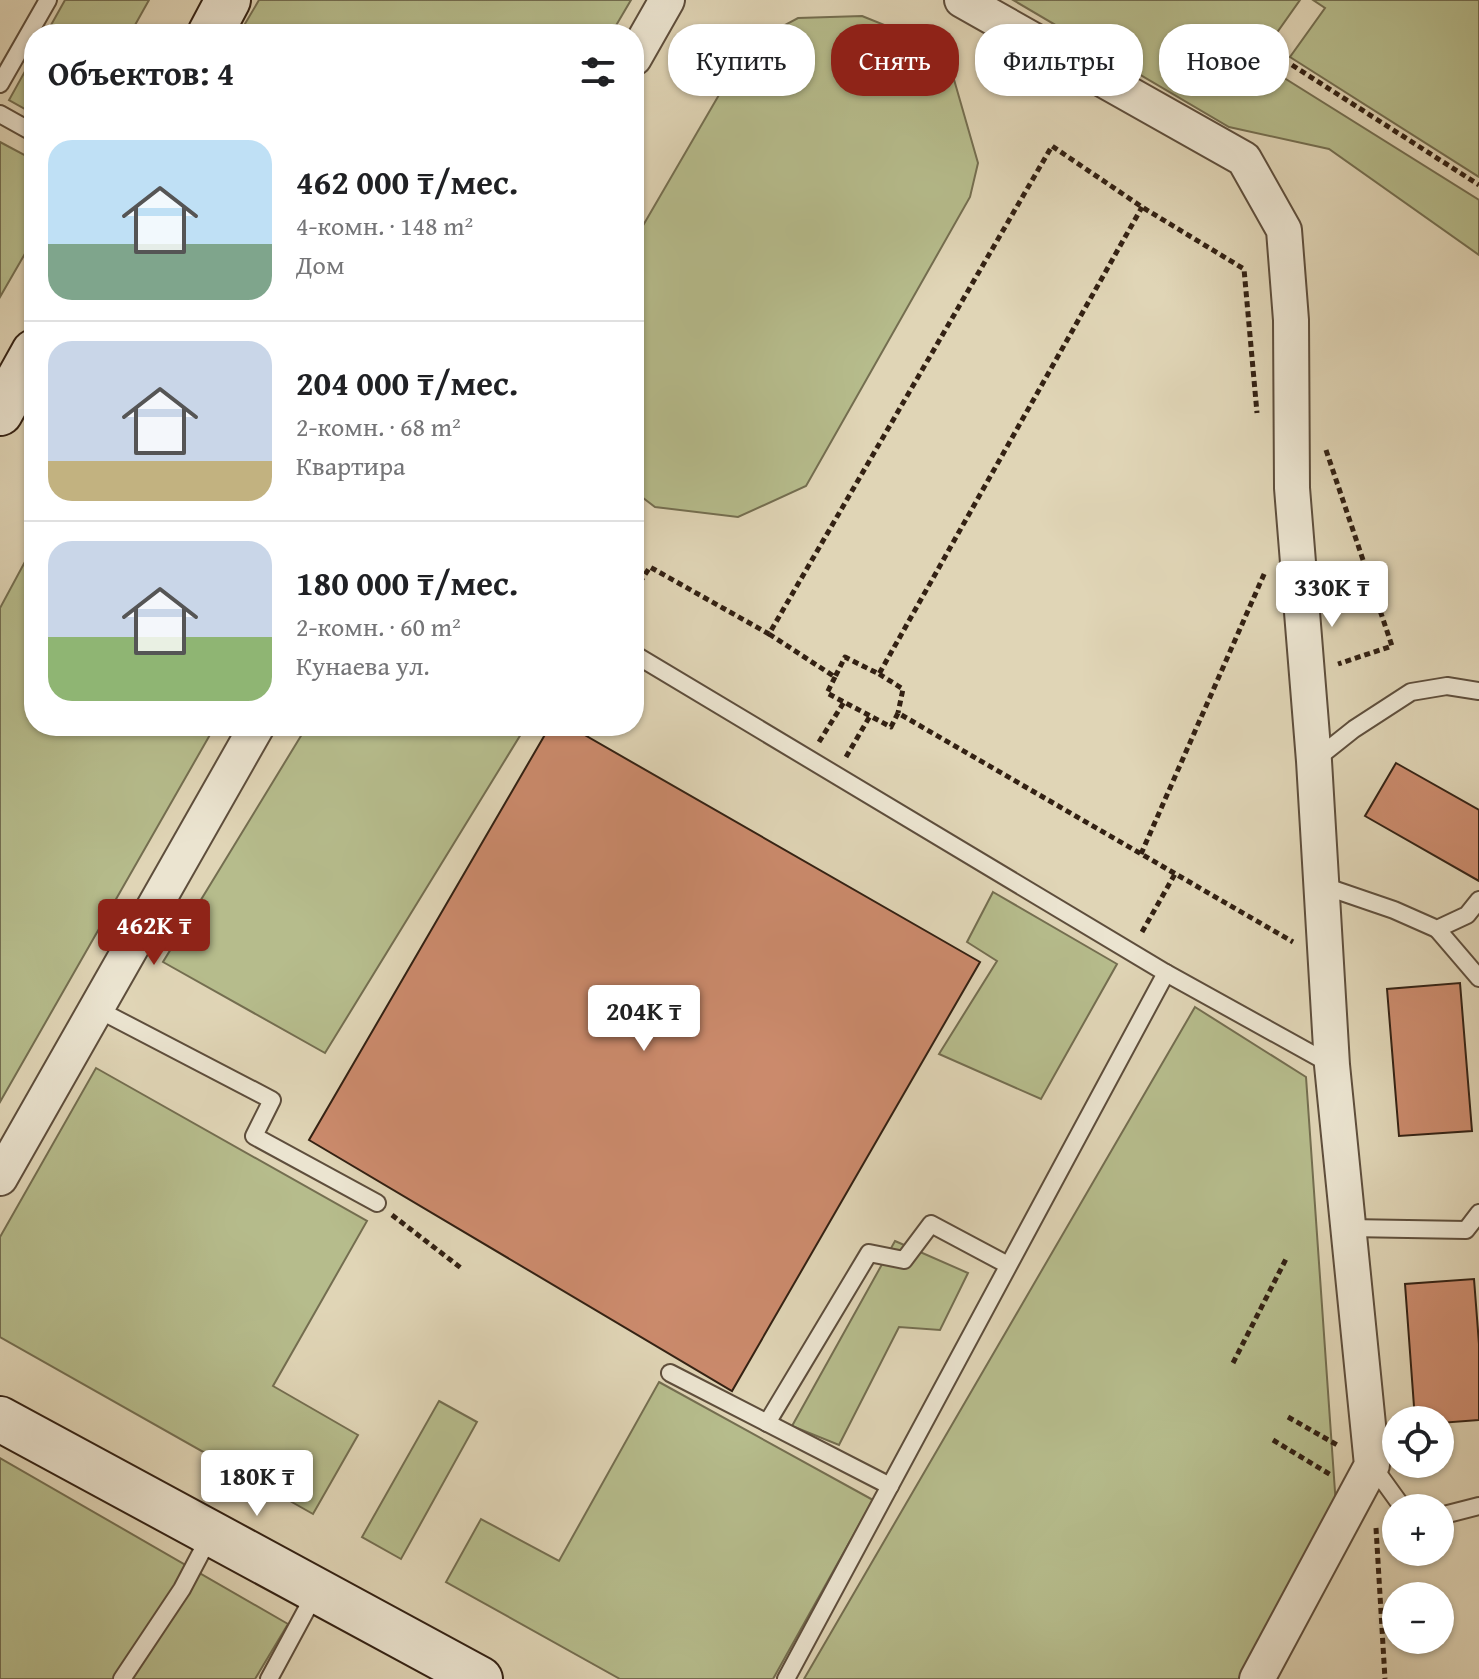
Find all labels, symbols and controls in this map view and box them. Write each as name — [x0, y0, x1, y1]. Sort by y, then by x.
chip: Купить — [668, 24, 815, 96]
chip: Снять — [831, 24, 959, 96]
chip: Фильтры — [975, 24, 1143, 96]
chip: Новое — [1159, 24, 1289, 96]
text: Объектов: 4 — [48, 48, 234, 97]
icon: filters — [576, 50, 620, 94]
text: 462 000 ₸/мес. — [296, 157, 518, 206]
icon: home — [112, 172, 208, 268]
text: 4-комн. · 148 m² — [296, 206, 473, 245]
text: Дом — [296, 245, 344, 284]
text: 204 000 ₸/мес. — [296, 358, 518, 407]
icon: home — [112, 373, 208, 469]
text: 2-комн. · 68 m² — [296, 407, 461, 446]
text: Квартира — [296, 446, 405, 485]
text: 180 000 ₸/мес. — [296, 558, 518, 607]
pin: 330K ₸ — [1267, 561, 1397, 629]
text: 330K ₸ — [1294, 567, 1370, 606]
icon: home — [112, 573, 208, 669]
text: 2-комн. · 60 m² — [296, 607, 461, 646]
text: Кунаева ул. — [296, 646, 430, 685]
pin: 462K ₸ — [89, 899, 219, 967]
text: 462K ₸ — [116, 905, 192, 944]
pin: 204K ₸ — [579, 985, 709, 1053]
text: 204K ₸ — [606, 991, 682, 1030]
map controls — [1382, 1406, 1454, 1654]
button: locate — [1382, 1406, 1454, 1478]
pin: 180K ₸ — [192, 1450, 322, 1518]
text: 180K ₸ — [219, 1456, 295, 1495]
button: + — [1382, 1494, 1454, 1566]
button: − — [1382, 1582, 1454, 1654]

